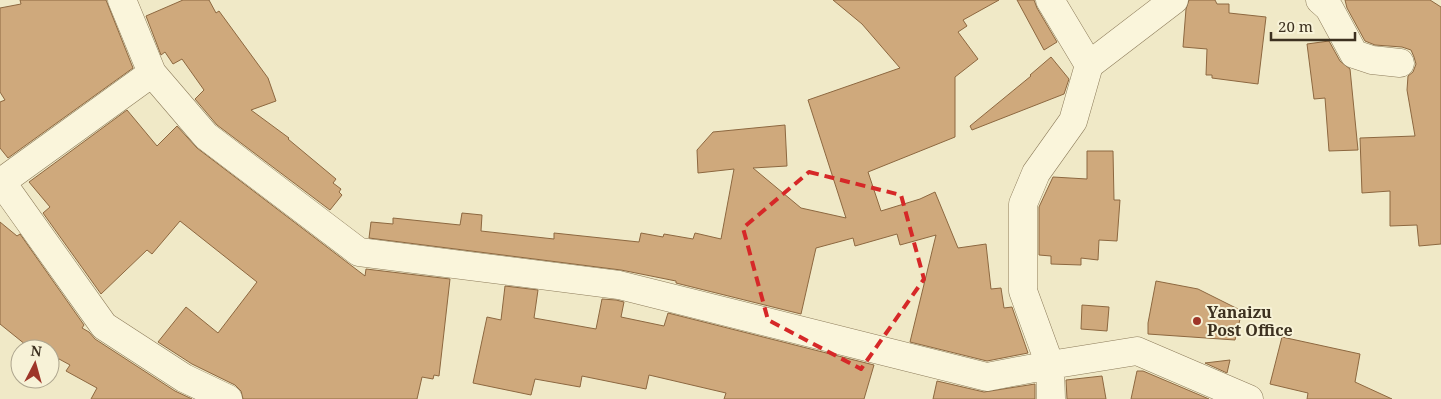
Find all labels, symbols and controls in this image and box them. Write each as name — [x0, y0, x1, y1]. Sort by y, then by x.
scale bar — [1271, 10, 1355, 42]
text: 20 m — [1278, 16, 1313, 36]
place label: Yanaizu Post Office — [1207, 301, 1293, 341]
marker: Yanaizu Post Office — [1191, 315, 1203, 327]
north arrow — [10, 339, 60, 389]
text: N — [30, 341, 43, 361]

